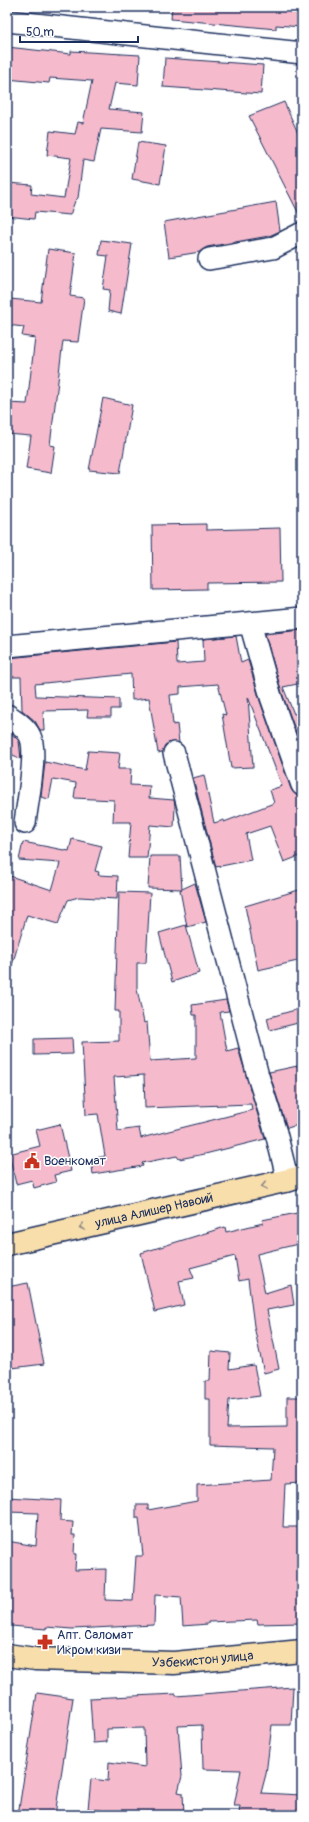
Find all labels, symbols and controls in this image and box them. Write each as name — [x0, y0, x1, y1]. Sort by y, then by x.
scale bar — [20, 18, 138, 44]
text: 50 m — [26, 25, 54, 40]
public building icon: Военкомат — [23, 1152, 41, 1170]
place label: Военкомат — [44, 1153, 107, 1169]
one-way arrow — [261, 1182, 267, 1190]
street label: улица Алишер Навоий — [93, 1189, 215, 1232]
one-way arrow — [79, 1222, 86, 1230]
place label: Апт. Саломат Икром кизи — [57, 1627, 134, 1658]
pharmacy icon: Апт. Саломат Икром кизи — [36, 1633, 54, 1651]
street label: Узбекистон улица — [151, 1648, 254, 1671]

